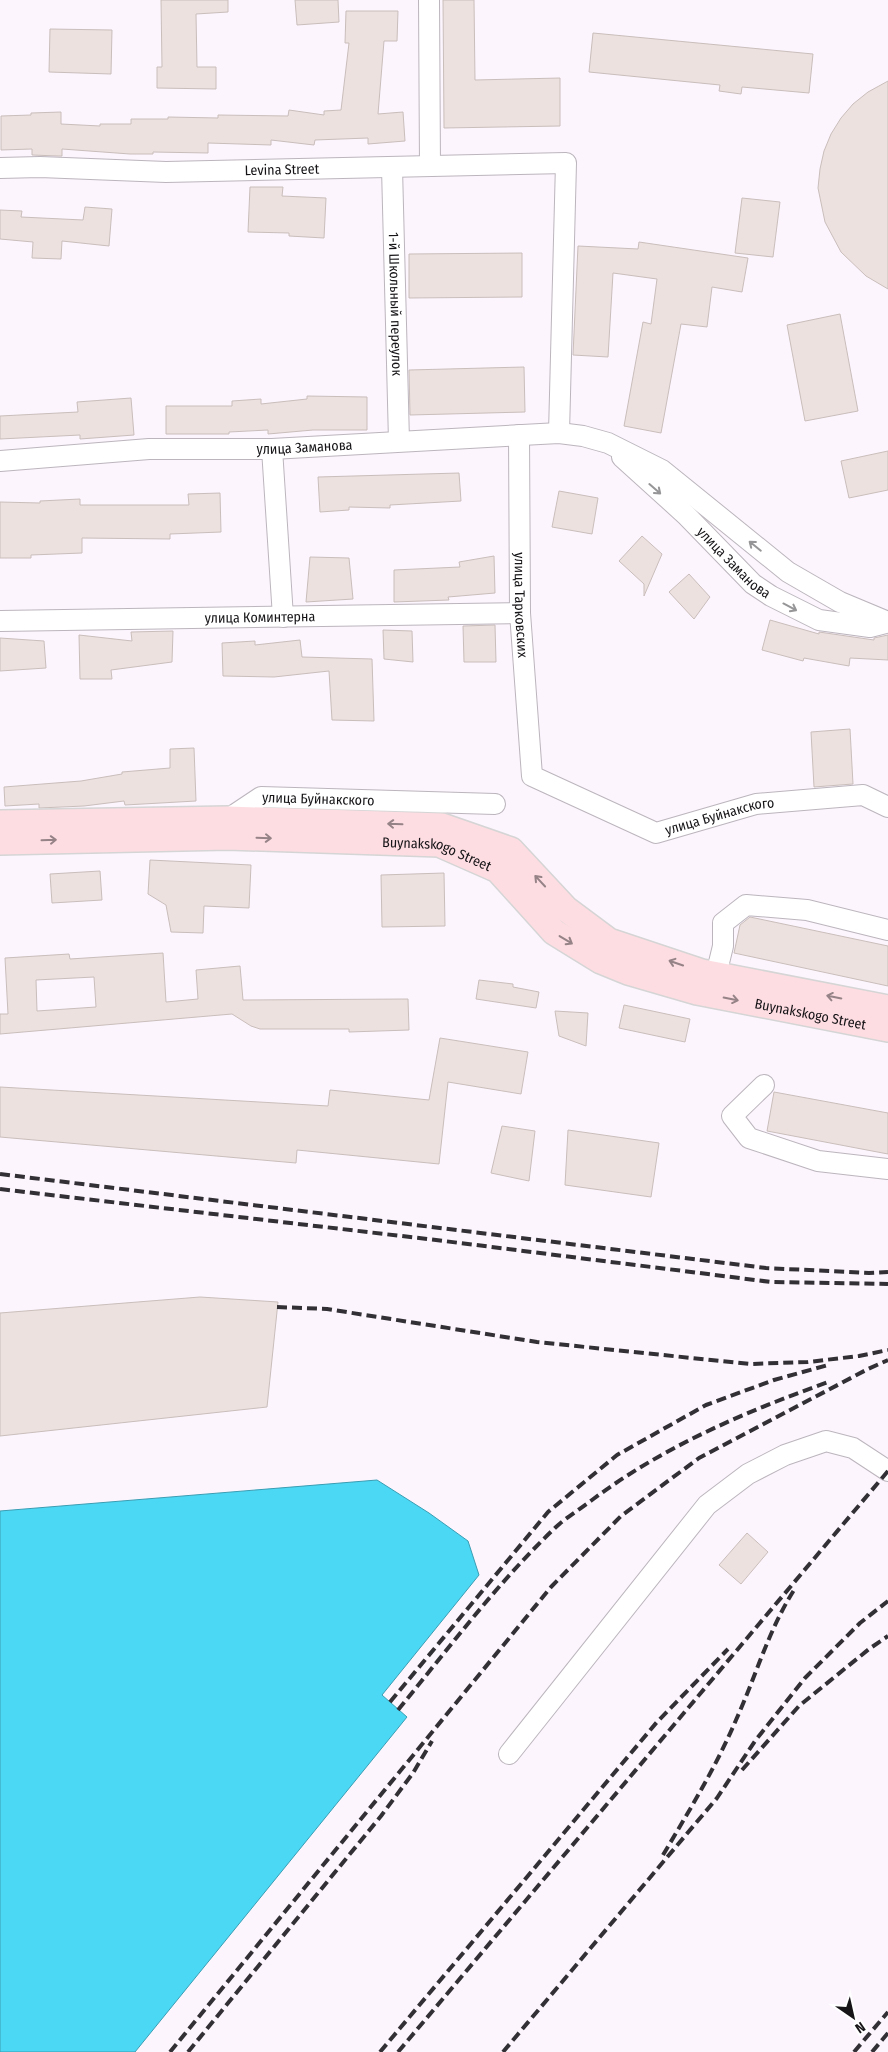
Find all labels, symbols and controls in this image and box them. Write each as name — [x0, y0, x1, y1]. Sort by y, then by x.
street label: Levina Street — [244, 160, 320, 179]
street label: 1-й Школьный переулок — [385, 232, 406, 377]
street label: улица Заманова — [257, 436, 353, 458]
one-way arrow — [649, 483, 662, 495]
street label: улица Заманова — [694, 523, 774, 602]
one-way arrow — [749, 540, 762, 551]
street label: улица Тарковских — [511, 552, 532, 659]
one-way arrow — [783, 602, 798, 612]
street label: улица Коминтерна — [205, 608, 316, 626]
street label: улица Буйнакского — [262, 789, 375, 809]
street label: улица Буйнакского — [663, 794, 775, 838]
one-way arrow — [387, 819, 403, 829]
one-way arrow — [255, 833, 271, 843]
street label: Buynakskogo Street — [382, 834, 494, 875]
one-way arrow — [40, 836, 56, 845]
one-way arrow — [534, 875, 545, 888]
one-way arrow — [558, 935, 572, 945]
one-way arrow — [668, 958, 684, 968]
one-way arrow — [827, 992, 843, 1002]
one-way arrow — [723, 994, 739, 1004]
street label: Buynakskogo Street — [753, 995, 868, 1033]
north arrow — [828, 1992, 878, 2042]
text: N — [852, 2018, 868, 2037]

